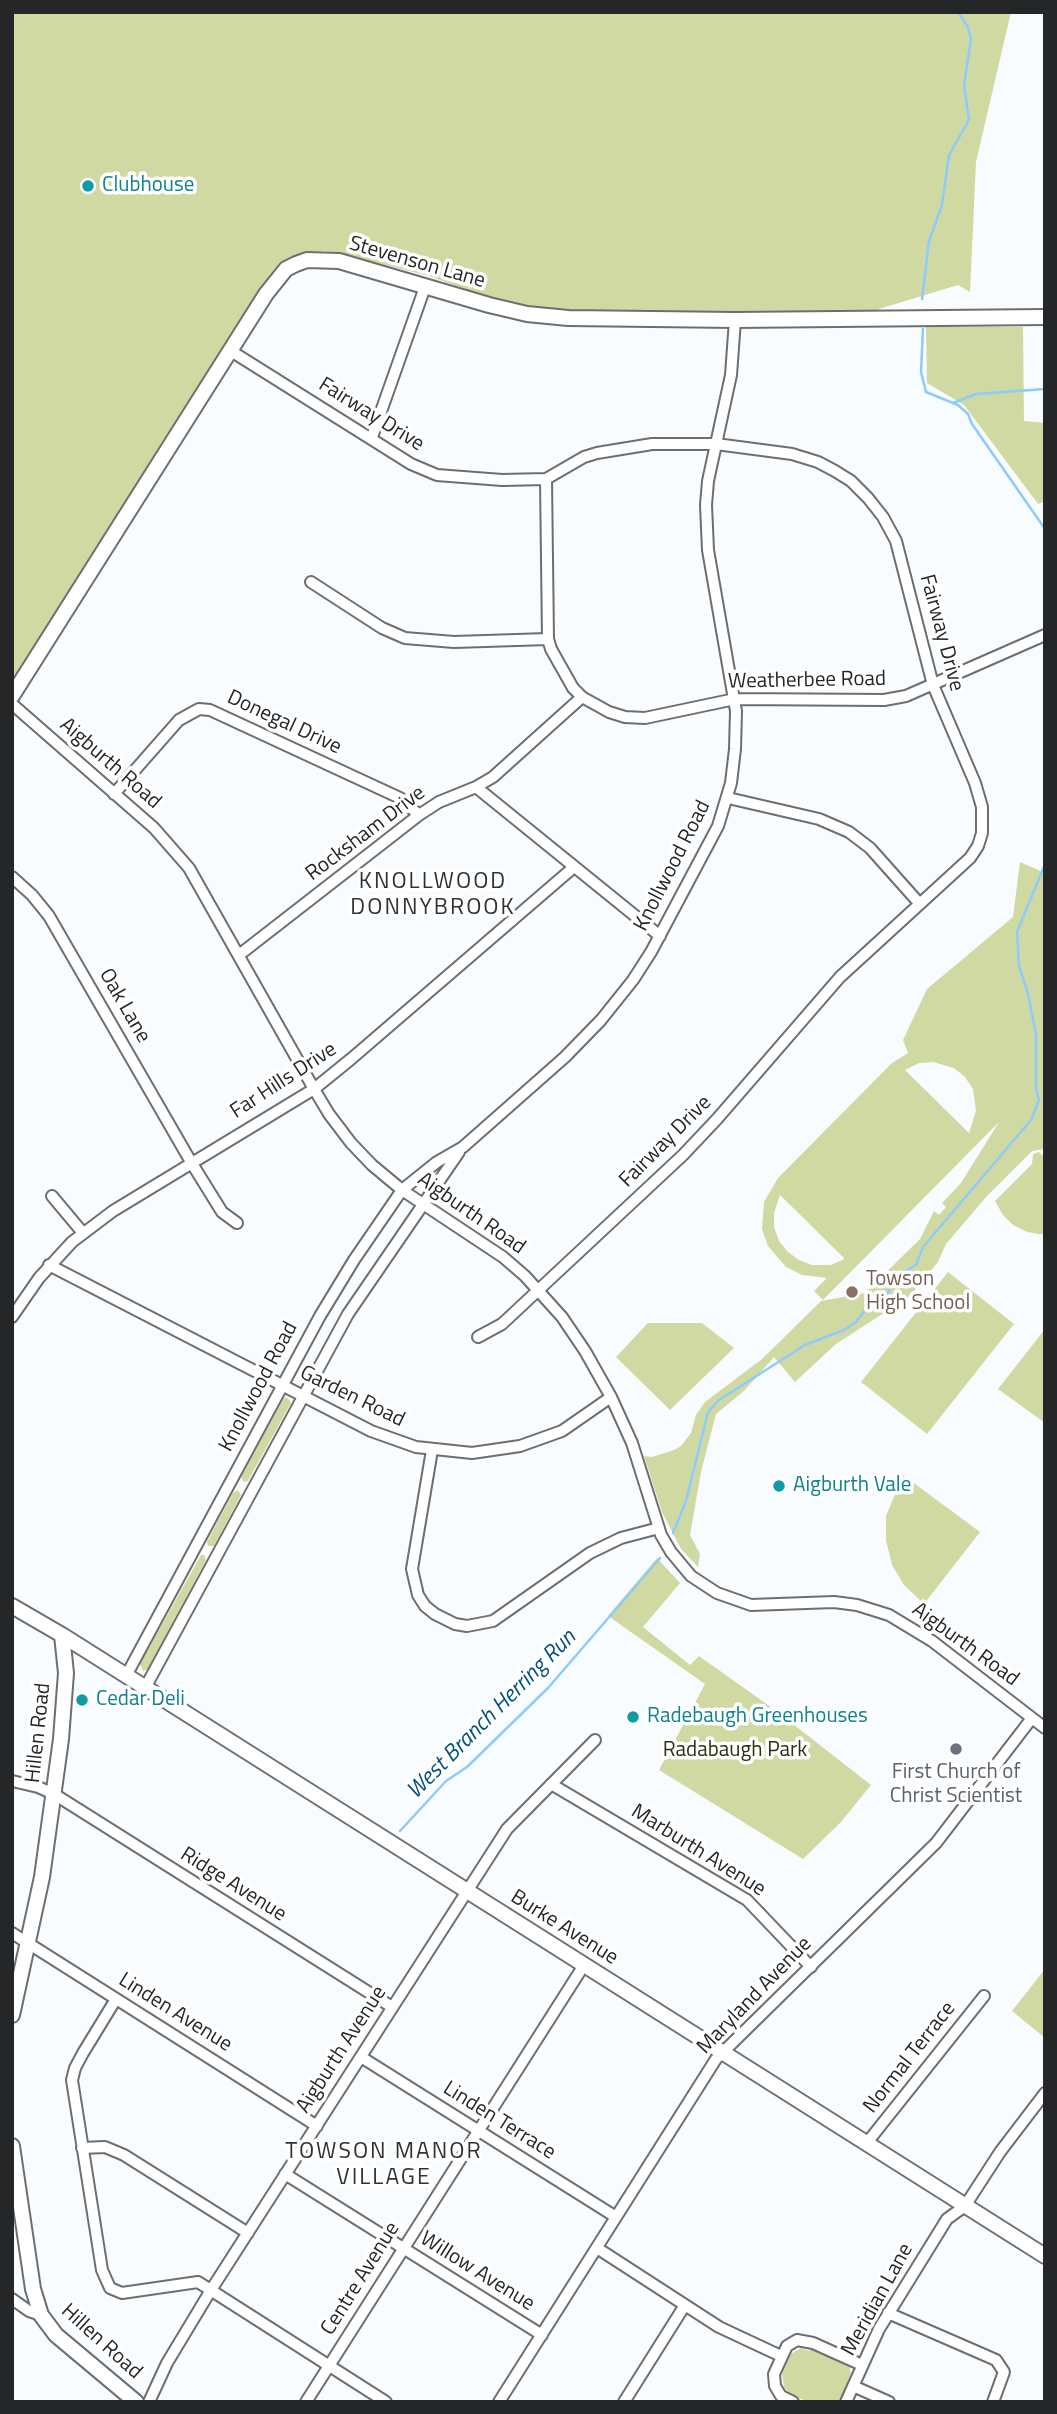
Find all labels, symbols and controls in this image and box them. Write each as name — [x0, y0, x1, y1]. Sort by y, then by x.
place label: Clubhouse — [102, 173, 194, 199]
marker: Clubhouse — [80, 178, 96, 194]
street label: Stevenson Lane — [346, 232, 488, 294]
street label: Fairway Drive — [314, 373, 428, 457]
street label: Fairway Drive — [913, 572, 969, 694]
street label: Weatherbee Road — [728, 667, 886, 695]
street label: Donegal Drive — [223, 686, 345, 760]
street label: Aigburth Road — [54, 713, 166, 815]
street label: Rocksham Drive — [301, 781, 431, 887]
street label: Knollwood Road — [629, 796, 717, 936]
district label: KNOLLWOOD DONNYBROOK — [352, 868, 514, 922]
street label: Oak Lane — [93, 964, 155, 1048]
street label: Far Hills Drive — [226, 1037, 342, 1125]
street label: Fairway Drive — [615, 1091, 717, 1193]
street label: Aigburth Road — [412, 1168, 530, 1260]
place label: Towson High School — [866, 1267, 970, 1317]
marker: Towson High School — [844, 1284, 860, 1300]
street label: Knollwood Road — [214, 1318, 304, 1456]
street label: Garden Road — [295, 1361, 409, 1433]
place label: Aigburth Vale — [793, 1473, 911, 1499]
marker: Aigburth Vale — [771, 1478, 787, 1494]
street label: Aigburth Road — [907, 1598, 1023, 1692]
water label: West Branch Herring Run — [402, 1625, 582, 1805]
street label: Hillen Road — [21, 1682, 57, 1784]
place label: Cedar Deli — [96, 1687, 185, 1713]
marker: Cedar Deli — [74, 1692, 90, 1708]
place label: Radebaugh Greenhouses — [647, 1704, 868, 1730]
marker: Radebaugh Greenhouses — [625, 1709, 641, 1725]
park label: Radabaugh Park — [663, 1738, 807, 1764]
marker: First Church of Christ Scientist — [948, 1741, 964, 1757]
place label: First Church of Christ Scientist — [890, 1760, 1022, 1810]
street label: Marburth Avenue — [626, 1800, 770, 1902]
street label: Ridge Avenue — [175, 1842, 291, 1928]
street label: Burke Avenue — [506, 1885, 622, 1971]
street label: Maryland Avenue — [693, 1932, 817, 2060]
street label: Linden Avenue — [114, 1968, 236, 2058]
street label: Aigburth Avenue — [292, 1982, 392, 2118]
street label: Normal Terrace — [859, 1997, 961, 2119]
street label: Linden Terrace — [438, 2076, 560, 2166]
district label: TOWSON MANOR VILLAGE — [287, 2138, 481, 2192]
street label: Centre Avenue — [316, 2218, 406, 2340]
street label: Willow Avenue — [415, 2227, 539, 2317]
street label: Meridian Lane — [837, 2239, 919, 2361]
street label: Hillen Road — [55, 2299, 147, 2385]

